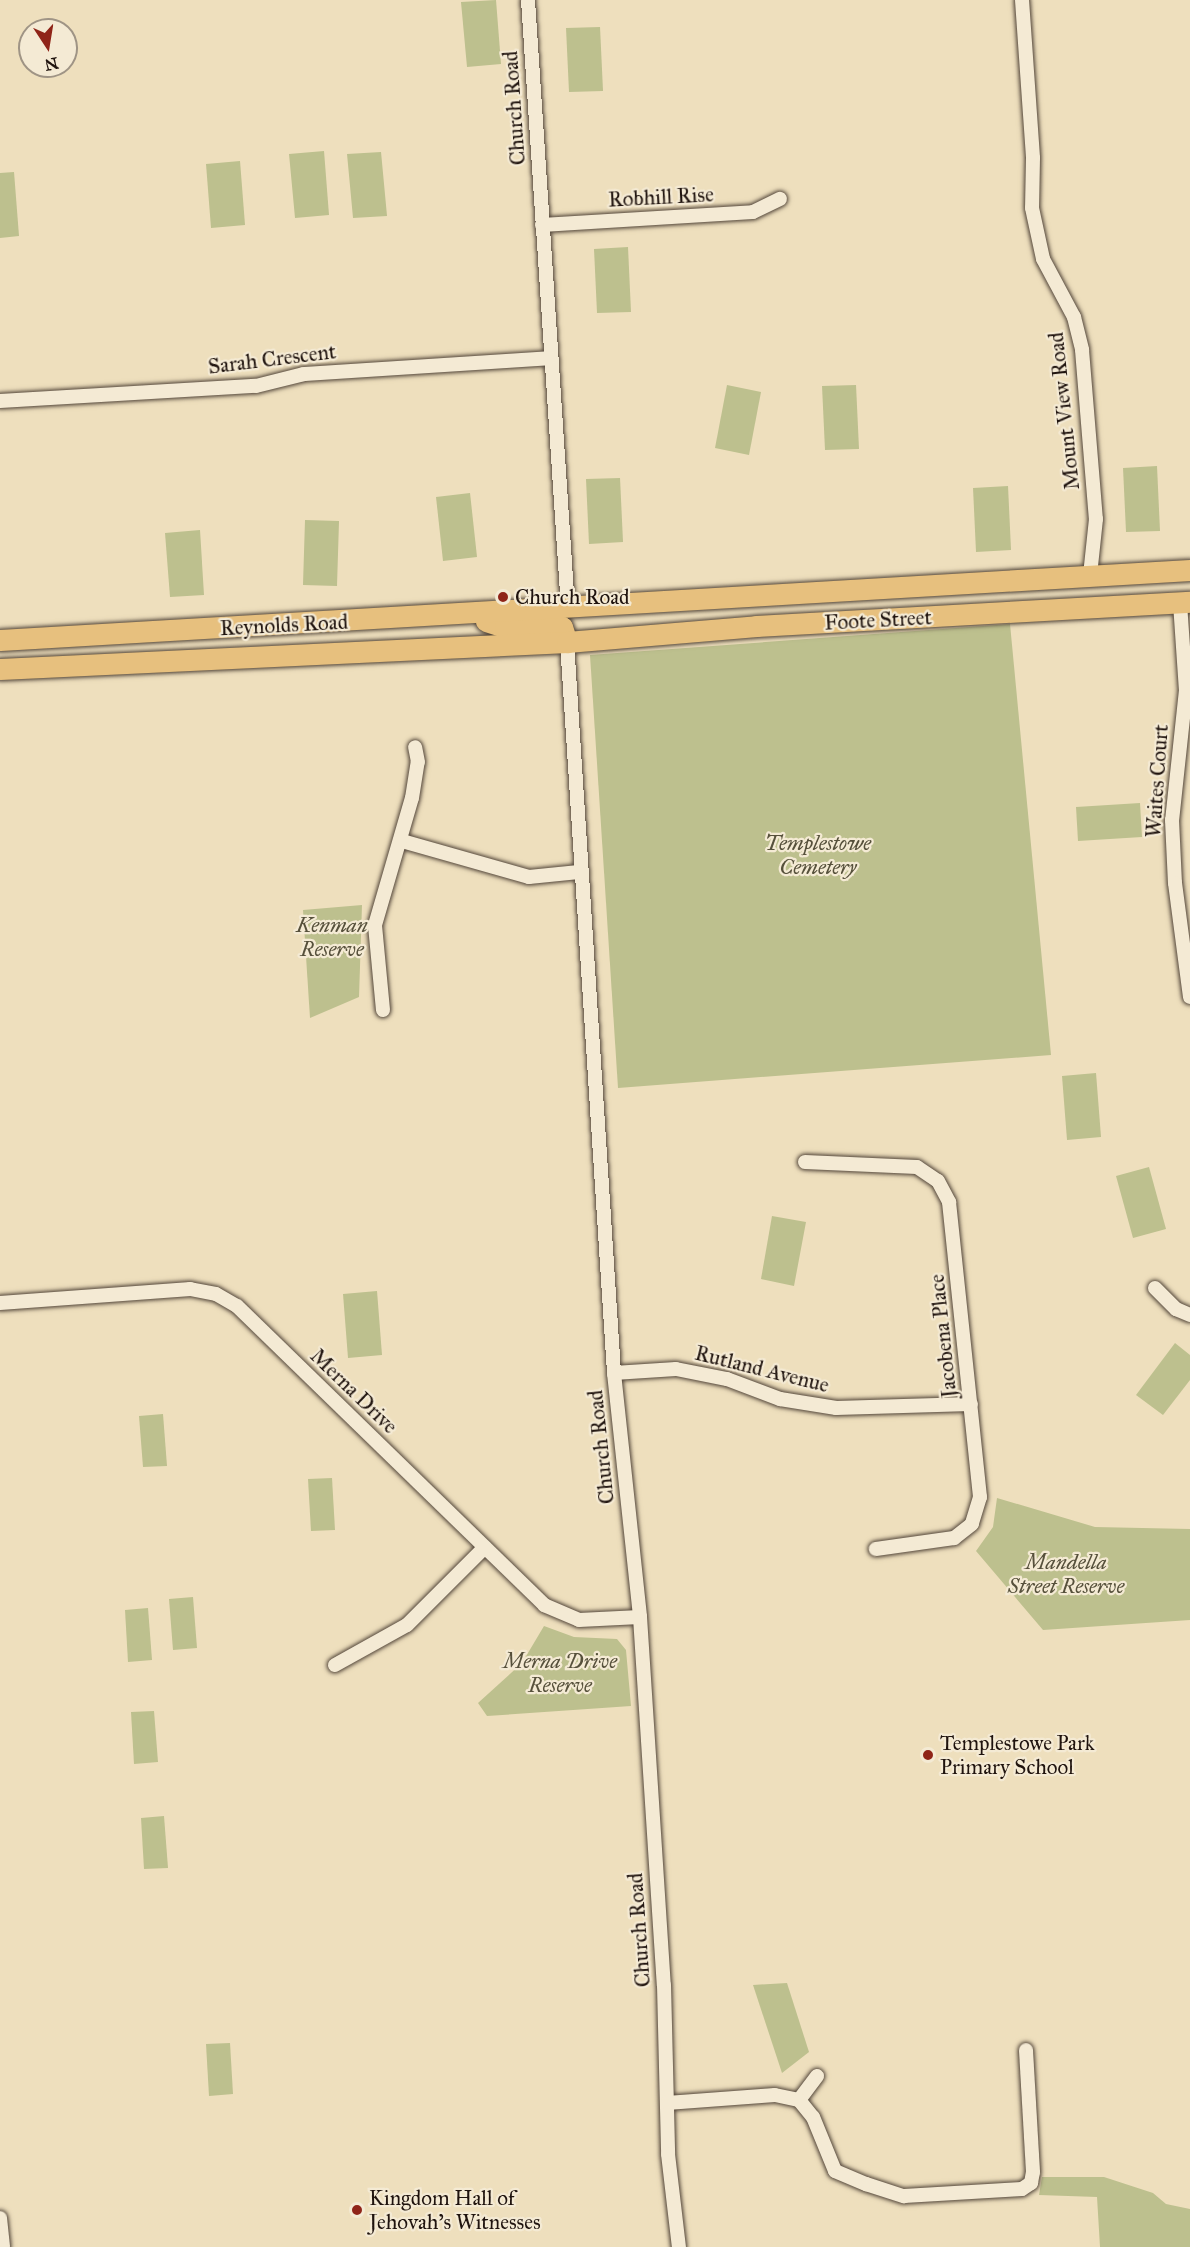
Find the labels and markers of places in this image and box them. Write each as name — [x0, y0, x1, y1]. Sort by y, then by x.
place label: Church Road — [515, 584, 630, 610]
marker: Church Road — [496, 590, 510, 604]
place label: Templestowe Park Primary School — [940, 1730, 1094, 1780]
marker: Templestowe Park Primary School — [921, 1748, 935, 1762]
place label: Kingdom Hall of Jehovah's Witnesses — [369, 2185, 541, 2235]
marker: Kingdom Hall of Jehovah's Witnesses — [350, 2203, 364, 2217]

